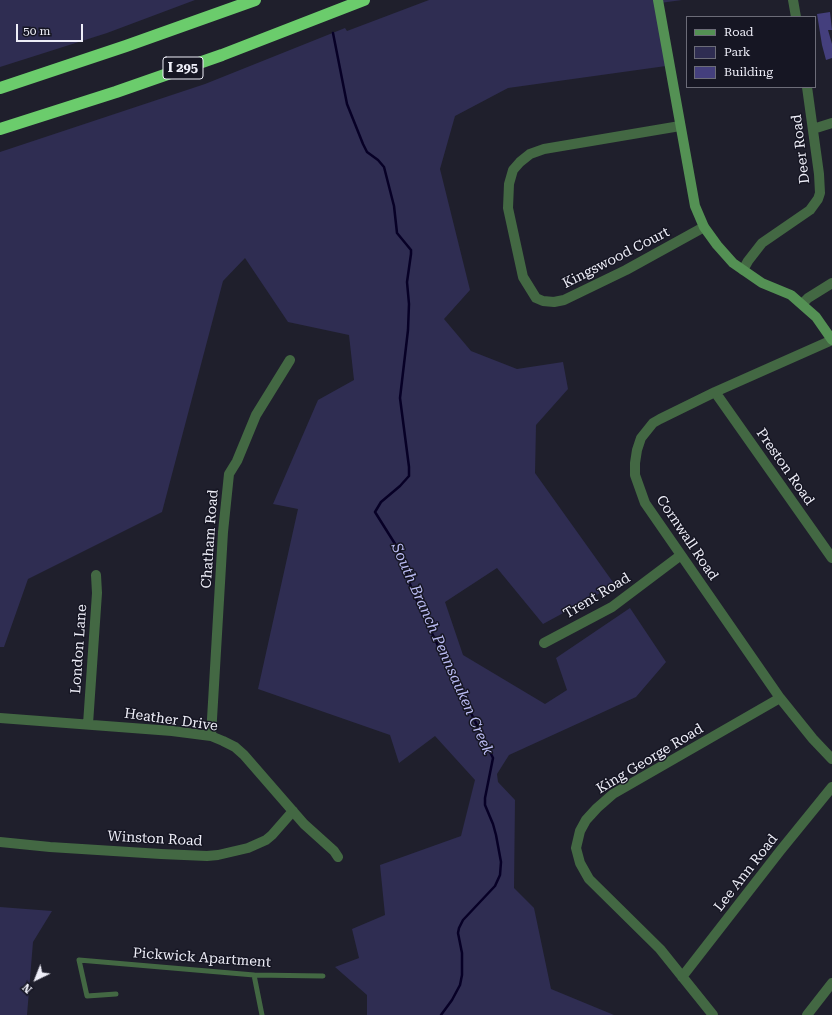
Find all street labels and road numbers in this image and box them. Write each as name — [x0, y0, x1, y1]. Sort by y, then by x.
road number: I 295 — [163, 57, 203, 79]
street label: Deer Road — [788, 113, 814, 185]
street label: Kingswood Court — [560, 224, 672, 292]
street label: Preston Road — [752, 425, 818, 509]
street label: Chatham Road — [198, 489, 222, 589]
street label: Cornwall Road — [652, 492, 722, 584]
street label: Trent Road — [561, 570, 633, 622]
street label: London Lane — [67, 604, 91, 694]
street label: Heather Drive — [123, 705, 219, 735]
street label: King George Road — [594, 721, 706, 797]
street label: Winston Road — [107, 828, 203, 850]
street label: Lee Ann Road — [711, 831, 781, 915]
street label: Pickwick Apartment — [132, 945, 272, 971]

